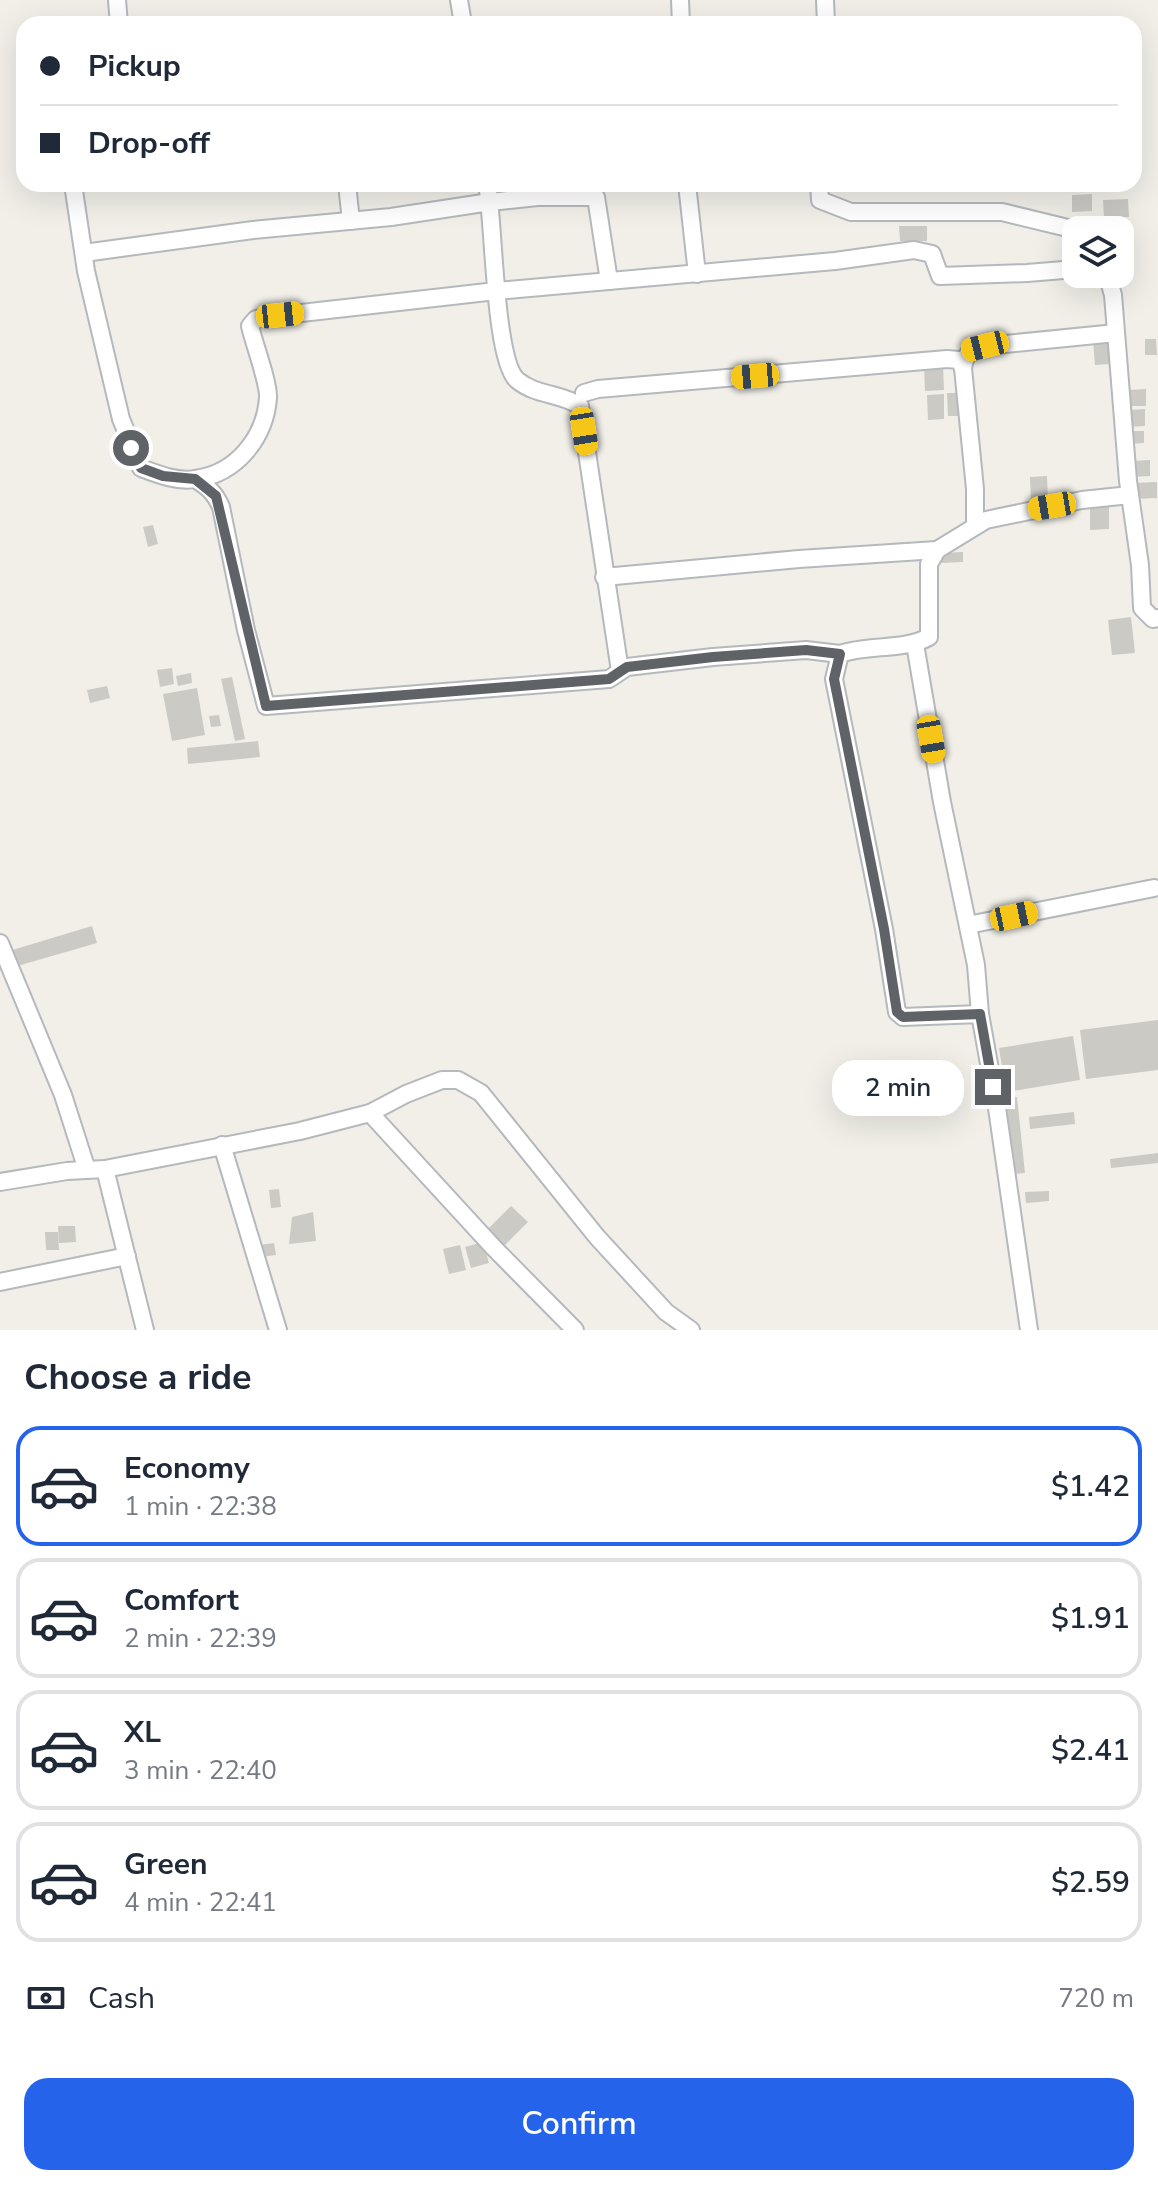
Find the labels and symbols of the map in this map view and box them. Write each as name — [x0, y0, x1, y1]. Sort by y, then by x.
car — [255, 301, 305, 329]
car — [959, 329, 1011, 363]
car — [730, 362, 780, 390]
car — [568, 405, 600, 457]
route start — [113, 430, 149, 466]
car — [1026, 490, 1078, 522]
car — [915, 713, 947, 765]
car — [988, 899, 1040, 933]
callout: 2 min — [833, 1059, 965, 1115]
route end — [975, 1069, 1011, 1105]

